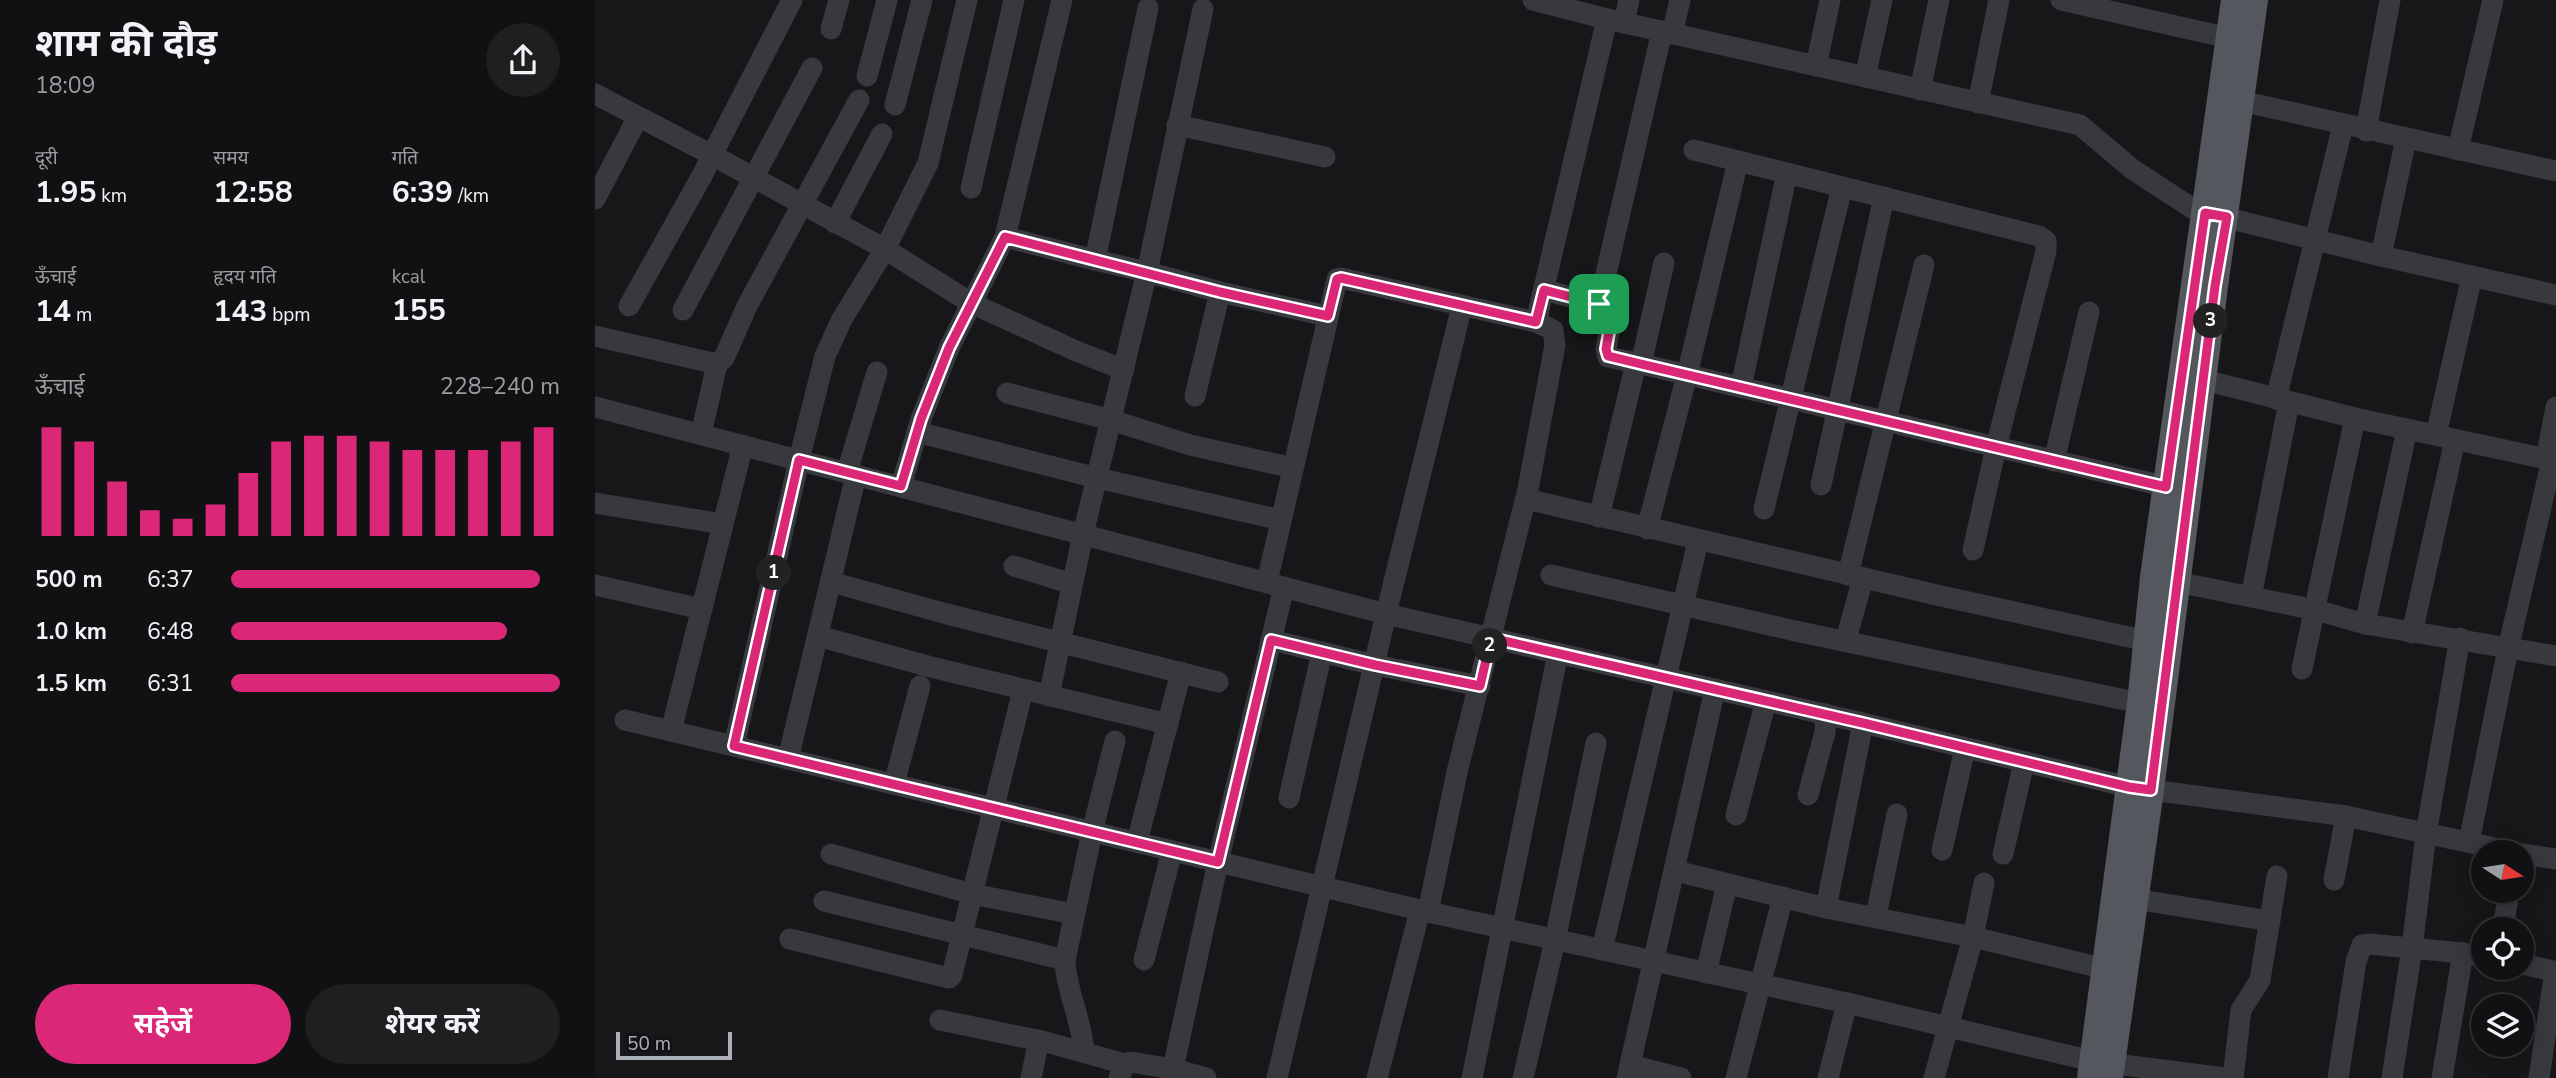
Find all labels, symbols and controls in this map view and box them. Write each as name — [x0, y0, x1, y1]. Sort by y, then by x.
text: शाम की दौड़ — [35, 18, 217, 69]
button: share — [486, 23, 560, 97]
text: 18:09 — [35, 70, 95, 101]
text: दूरी — [35, 145, 58, 171]
text: समय — [213, 145, 249, 171]
text: गति — [392, 145, 418, 171]
text: 1.95 — [35, 172, 96, 213]
text: 12:58 — [213, 172, 293, 213]
text: 6:39 — [392, 172, 453, 213]
text: km — [96, 183, 127, 209]
text: /km — [453, 183, 489, 209]
text: ऊँचाई — [35, 264, 76, 290]
text: हृदय गति — [213, 264, 276, 290]
text: kcal — [392, 264, 425, 290]
pin — [1569, 274, 1629, 334]
icon: arrive — [1580, 285, 1618, 323]
text: 155 — [392, 290, 446, 331]
text: 14 — [35, 291, 71, 332]
text: 143 — [213, 291, 267, 332]
text: m — [71, 302, 92, 328]
text: bpm — [267, 302, 311, 328]
pin: 3 — [2193, 304, 2229, 338]
text: 3 — [2205, 307, 2216, 333]
text: ऊँचाई — [35, 371, 85, 402]
text: 228–240 m — [440, 371, 560, 402]
pin: 1 — [757, 556, 791, 590]
text: 1 — [768, 559, 779, 585]
text: 500 m — [35, 564, 103, 595]
text: 6:37 — [147, 564, 194, 595]
text: 1.0 km — [35, 616, 107, 647]
text: 6:48 — [147, 616, 194, 647]
pin: 2 — [1473, 628, 1507, 664]
text: 2 — [1484, 632, 1495, 658]
text: 1.5 km — [35, 668, 107, 699]
text: 6:31 — [147, 668, 194, 699]
north arrow — [2471, 840, 2534, 903]
map controls — [2471, 840, 2534, 1057]
button: locate — [2471, 917, 2534, 980]
button: सहेजें — [35, 984, 291, 1064]
button: शेयर करें — [305, 984, 560, 1064]
button: layers — [2471, 994, 2534, 1057]
scale bar — [616, 1029, 731, 1061]
text: 50 m — [627, 1031, 671, 1057]

